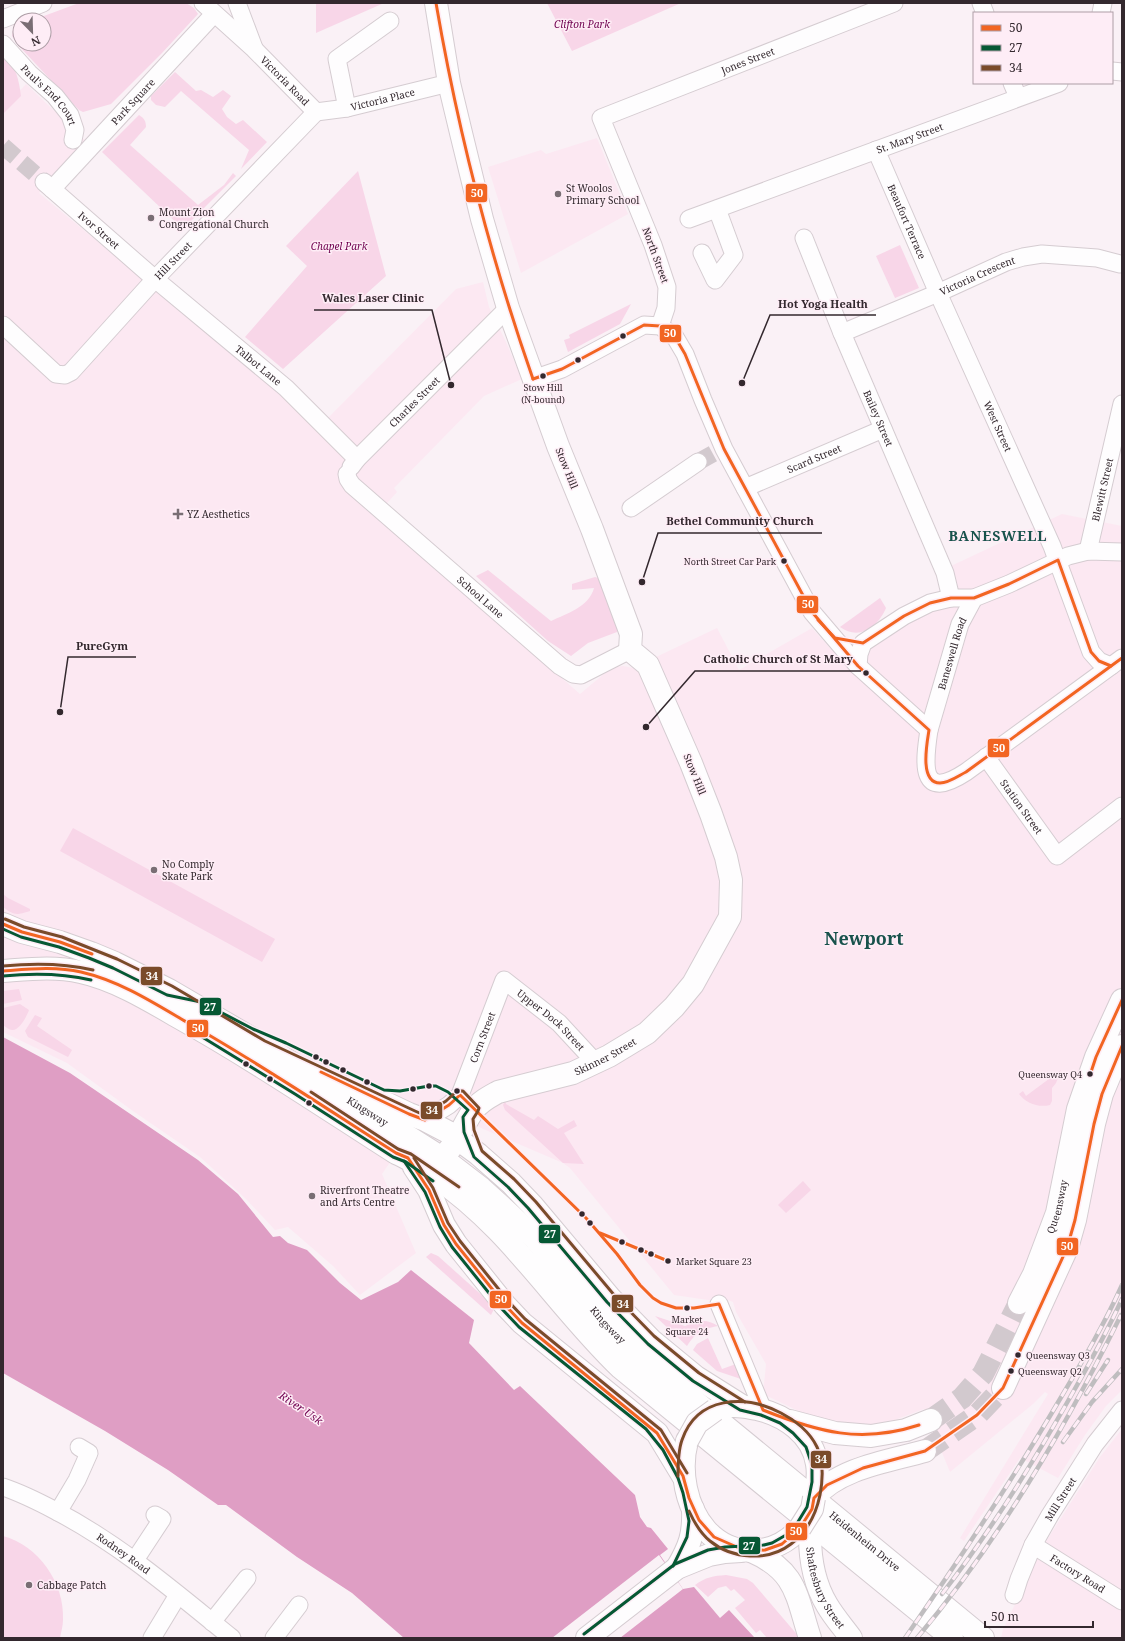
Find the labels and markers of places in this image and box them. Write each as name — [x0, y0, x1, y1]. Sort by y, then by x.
place label: St Woolos Primary School — [566, 181, 639, 207]
marker: St Woolos Primary School — [553, 189, 563, 199]
place label: Mount Zion Congregational Church — [159, 205, 270, 231]
marker: Mount Zion Congregational Church — [146, 213, 156, 223]
callout: Wales Laser Clinic — [314, 287, 432, 310]
callout: Hot Yoga Health — [770, 292, 876, 315]
unlabelled marker — [618, 331, 628, 341]
unlabelled marker — [573, 355, 583, 365]
marker: Stow Hill (N-bound) — [538, 371, 548, 381]
place label: Stow Hill (N-bound) — [521, 381, 565, 406]
place label: YZ Aesthetics — [186, 507, 250, 521]
marker: YZ Aesthetics — [172, 508, 184, 520]
callout: Bethel Community Church — [658, 510, 822, 533]
place label: North Street Car Park — [684, 555, 777, 568]
marker: North Street Car Park — [779, 556, 789, 566]
callout: PureGym — [68, 634, 136, 657]
callout: Catholic Church of St Mary — [695, 648, 861, 671]
unlabelled marker — [861, 668, 871, 678]
place label: No Comply Skate Park — [162, 857, 215, 883]
marker: No Comply Skate Park — [149, 865, 159, 875]
unlabelled marker — [311, 1052, 321, 1062]
unlabelled marker — [321, 1057, 331, 1067]
unlabelled marker — [241, 1059, 251, 1069]
unlabelled marker — [338, 1065, 348, 1075]
place label: Queensway Q4 — [1018, 1068, 1082, 1081]
marker: Queensway Q4 — [1085, 1069, 1095, 1079]
unlabelled marker — [265, 1074, 275, 1084]
unlabelled marker — [362, 1077, 372, 1087]
unlabelled marker — [424, 1081, 434, 1091]
unlabelled marker — [408, 1084, 418, 1094]
unlabelled marker — [452, 1086, 462, 1096]
unlabelled marker — [304, 1098, 314, 1108]
place label: Riverfront Theatre and Arts Centre — [320, 1183, 409, 1209]
marker: Riverfront Theatre and Arts Centre — [307, 1191, 317, 1201]
unlabelled marker — [577, 1209, 587, 1219]
unlabelled marker — [585, 1218, 595, 1228]
unlabelled marker — [617, 1237, 627, 1247]
unlabelled marker — [636, 1245, 646, 1255]
unlabelled marker — [646, 1249, 656, 1259]
place label: Market Square 23 — [676, 1255, 752, 1268]
marker: Market Square 23 — [663, 1256, 673, 1266]
marker: Market Square 24 — [682, 1303, 692, 1313]
place label: Market Square 24 — [666, 1313, 708, 1338]
place label: Queensway Q3 — [1026, 1349, 1090, 1362]
marker: Queensway Q3 — [1013, 1350, 1023, 1360]
place label: Queensway Q2 — [1018, 1365, 1082, 1378]
marker: Queensway Q2 — [1006, 1366, 1016, 1376]
place label: Cabbage Patch — [37, 1578, 107, 1592]
marker: Cabbage Patch — [24, 1580, 34, 1590]

